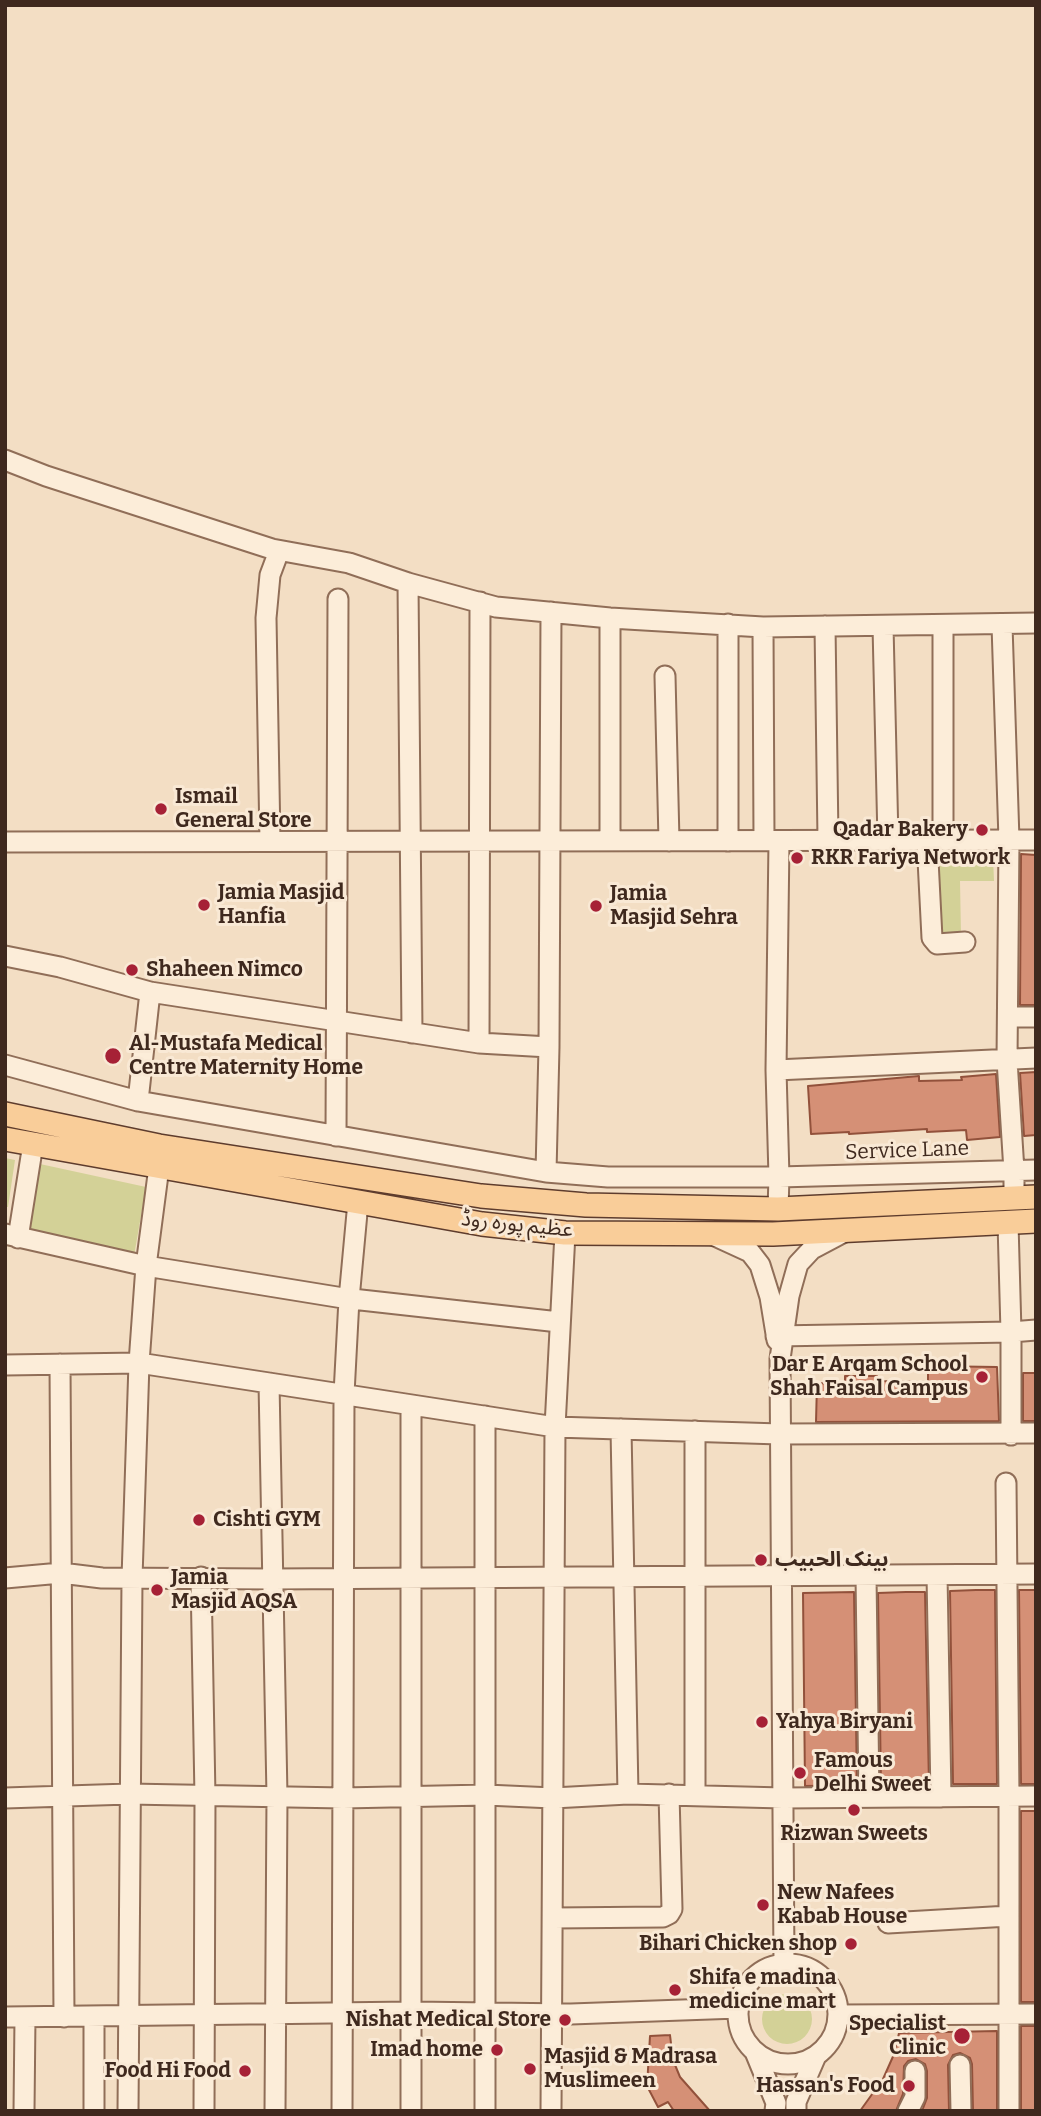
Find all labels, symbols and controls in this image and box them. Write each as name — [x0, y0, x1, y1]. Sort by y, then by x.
place label: Ismail General Store — [175, 784, 312, 834]
marker: Ismail General Store — [153, 801, 169, 817]
place label: Qadar Bakery — [833, 817, 968, 843]
marker: Qadar Bakery — [974, 822, 990, 838]
place label: RKR Fariya Network — [811, 845, 1010, 871]
marker: RKR Fariya Network — [789, 850, 805, 866]
place label: Jamia Masjid Hanfia — [218, 880, 344, 930]
place label: Jamia Masjid Sehra — [610, 881, 738, 931]
marker: Jamia Masjid Hanfia — [196, 897, 212, 913]
marker: Jamia Masjid Sehra — [588, 898, 604, 914]
place label: Shaheen Nimco — [146, 957, 303, 983]
marker: Shaheen Nimco — [124, 962, 140, 978]
place label: Al-Mustafa Medical Centre Maternity Home — [129, 1031, 363, 1081]
marker: Al-Mustafa Medical Centre Maternity Home — [103, 1046, 123, 1066]
street label: Service Lane — [845, 1136, 969, 1166]
street label: عظیم پورہ روڈ — [460, 1207, 574, 1243]
place label: Dar E Arqam School Shah Faisal Campus — [770, 1352, 968, 1402]
marker: Dar E Arqam School Shah Faisal Campus — [974, 1369, 990, 1385]
place label: Cishti GYM — [213, 1507, 321, 1533]
marker: Cishti GYM — [191, 1512, 207, 1528]
place label: بينک الحبيب — [775, 1547, 888, 1573]
marker: بينک الحبيب — [753, 1552, 769, 1568]
place label: Jamia Masjid AQSA — [171, 1565, 297, 1615]
marker: Jamia Masjid AQSA — [149, 1582, 165, 1598]
place label: Yahya Biryani — [776, 1709, 913, 1735]
marker: Yahya Biryani — [754, 1714, 770, 1730]
place label: Famous Delhi Sweet — [814, 1748, 931, 1798]
marker: Famous Delhi Sweet — [792, 1765, 808, 1781]
marker: Rizwan Sweets — [846, 1802, 862, 1818]
place label: Rizwan Sweets — [780, 1821, 928, 1847]
place label: New Nafees Kabab House — [777, 1880, 907, 1930]
marker: New Nafees Kabab House — [755, 1897, 771, 1913]
place label: Bihari Chicken shop — [639, 1931, 837, 1957]
marker: Bihari Chicken shop — [843, 1936, 859, 1952]
place label: Shifa e madina medicine mart — [689, 1965, 837, 2015]
marker: Shifa e madina medicine mart — [667, 1982, 683, 1998]
place label: Nishat Medical Store — [345, 2007, 551, 2033]
place label: Specialist Clinic — [849, 2011, 946, 2061]
marker: Nishat Medical Store — [557, 2012, 573, 2028]
marker: Specialist Clinic — [952, 2026, 972, 2046]
place label: Imad home — [370, 2037, 483, 2063]
marker: Imad home — [489, 2042, 505, 2058]
place label: Masjid & Madrasa Muslimeen — [544, 2044, 717, 2094]
place label: Food Hi Food — [105, 2058, 231, 2084]
marker: Masjid & Madrasa Muslimeen — [522, 2061, 538, 2077]
marker: Food Hi Food — [237, 2063, 253, 2079]
place label: Hassan's Food — [756, 2073, 895, 2099]
marker: Hassan's Food — [901, 2078, 917, 2094]

